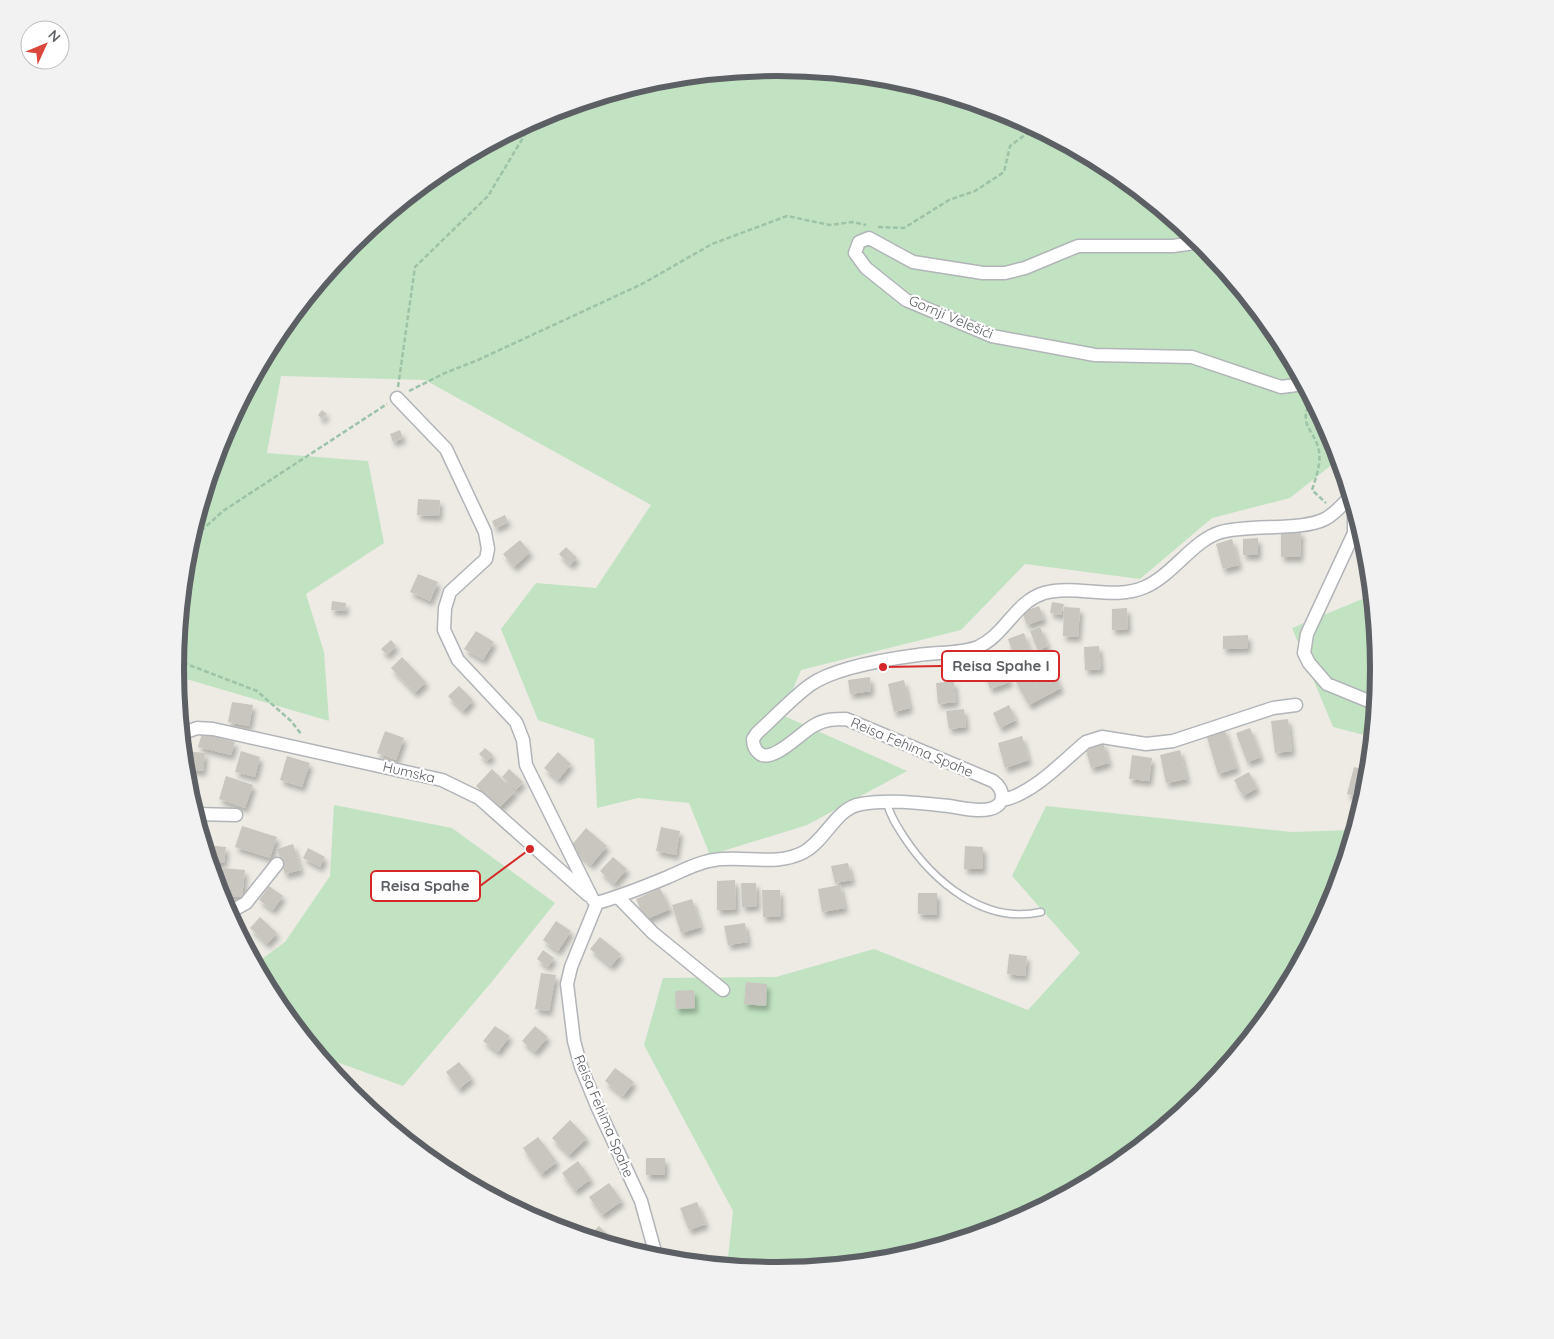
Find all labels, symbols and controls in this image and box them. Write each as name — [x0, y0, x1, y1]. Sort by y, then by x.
north arrow — [20, 20, 70, 70]
text: N — [44, 26, 64, 46]
street label: Gornji Velešići — [906, 291, 996, 343]
callout: Reisa Spahe I — [942, 651, 1059, 681]
text: Reisa Spahe I — [952, 656, 1050, 675]
street label: Reisa Fehima Spahe — [848, 713, 976, 781]
street label: Humska — [381, 757, 437, 787]
callout: Reisa Spahe — [371, 871, 480, 901]
text: Reisa Spahe — [380, 876, 470, 895]
street label: Reisa Fehima Spahe — [570, 1052, 638, 1180]

